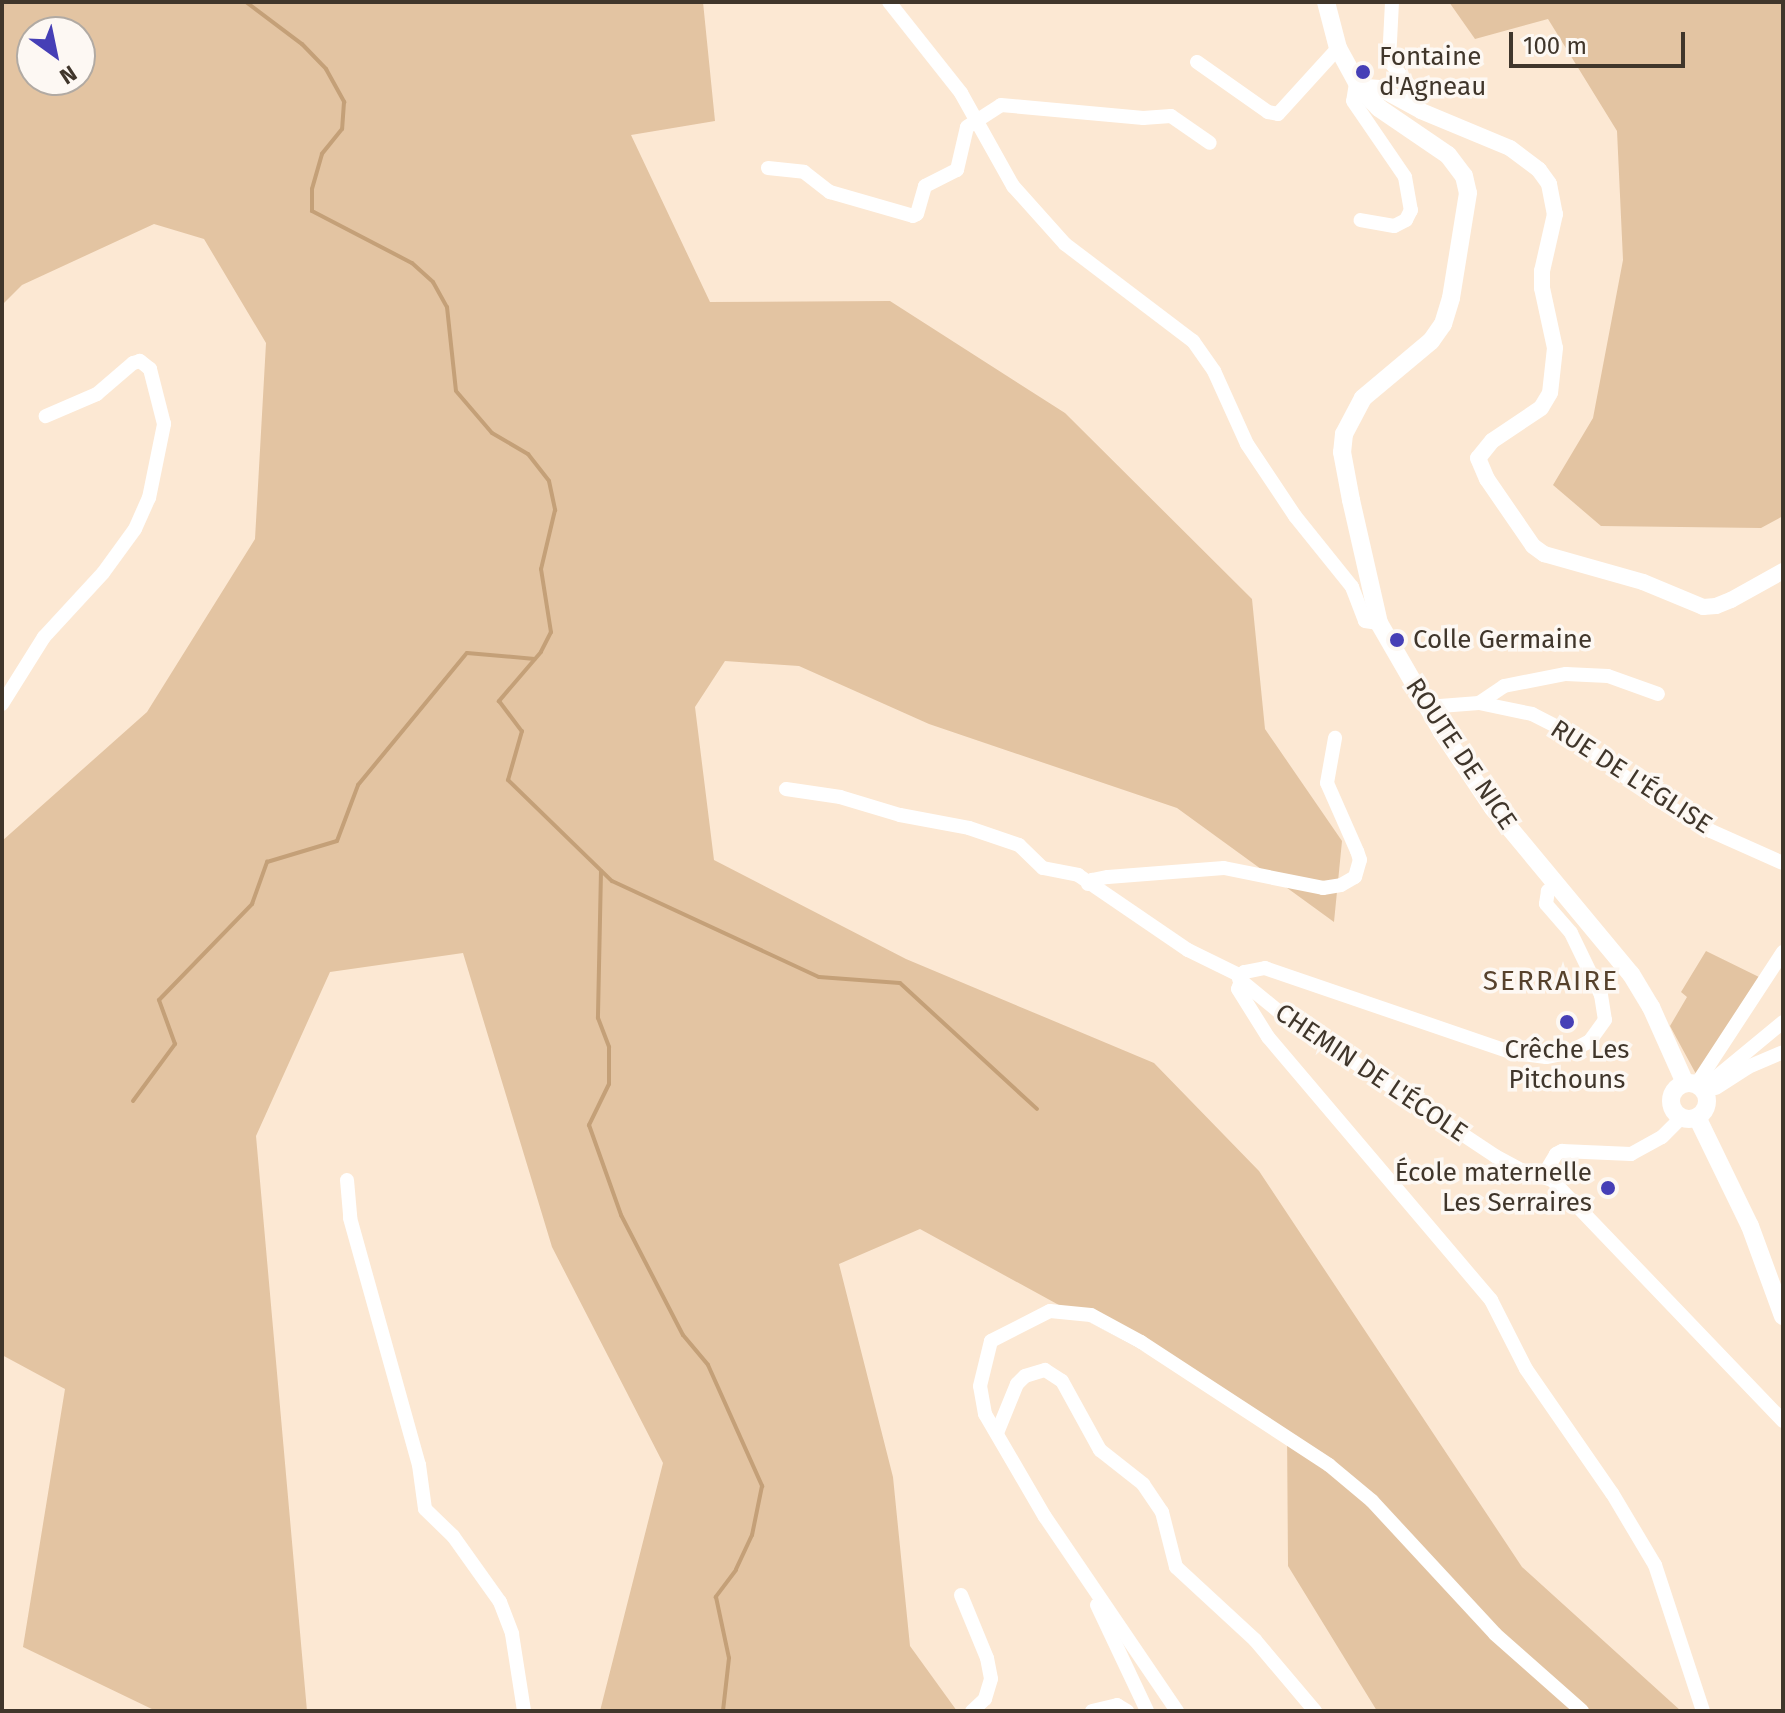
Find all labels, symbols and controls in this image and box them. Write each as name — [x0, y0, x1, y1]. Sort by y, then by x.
north arrow — [16, 16, 96, 96]
scale bar — [1513, 16, 1689, 66]
text: 100 m — [1523, 32, 1587, 60]
place label: Fontaine d'Agneau — [1379, 41, 1486, 102]
text: N — [55, 60, 82, 90]
marker: Fontaine d'Agneau — [1354, 63, 1372, 81]
place label: Colle Germaine — [1413, 624, 1592, 656]
marker: Colle Germaine — [1388, 631, 1406, 649]
street label: ROUTE DE NICE — [1399, 672, 1523, 836]
street label: RUE DE L'ÉGLISE — [1545, 713, 1717, 841]
district label: SERRAIRE — [1483, 964, 1619, 998]
street label: CHEMIN DE L'ÉCOLE — [1269, 997, 1473, 1149]
marker: Crêche Les Pitchouns — [1558, 1013, 1576, 1031]
place label: Crêche Les Pitchouns — [1505, 1034, 1629, 1096]
place label: École maternelle Les Serraires — [1395, 1157, 1592, 1218]
marker: École maternelle Les Serraires — [1599, 1179, 1617, 1197]

